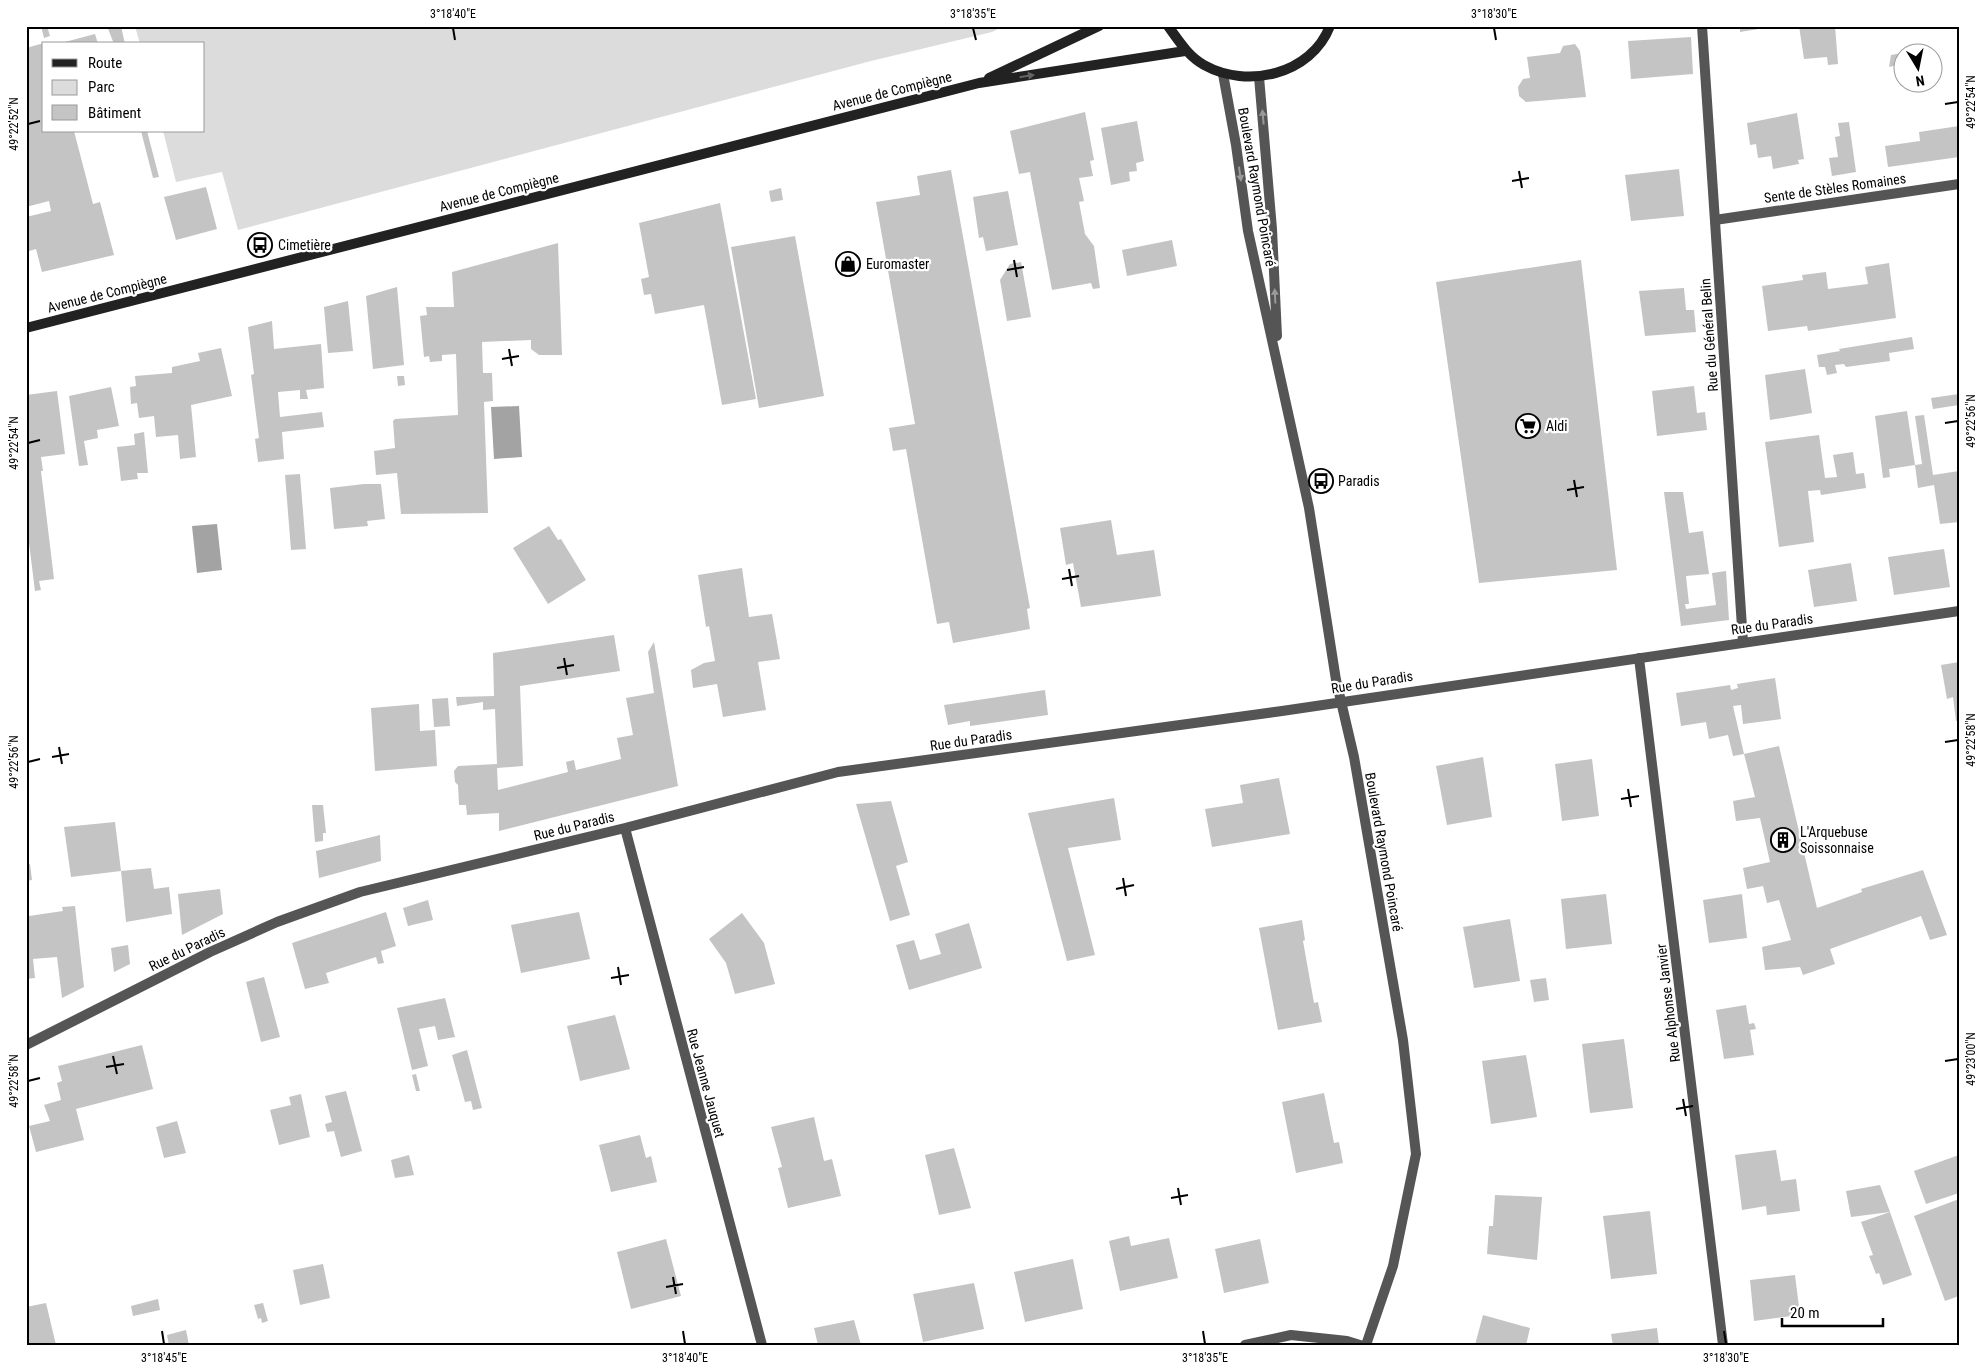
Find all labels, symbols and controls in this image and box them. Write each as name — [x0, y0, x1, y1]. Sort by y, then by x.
text: 3°18'40"E — [430, 7, 476, 21]
text: 3°18'35"E — [950, 7, 996, 21]
text: 3°18'30"E — [1471, 7, 1517, 21]
legend — [42, 42, 205, 132]
north arrow — [1892, 42, 1942, 92]
text: Route — [88, 54, 122, 72]
street label: Avenue de Compiègne — [831, 68, 954, 114]
one-way arrow — [1020, 71, 1036, 79]
text: N — [1915, 72, 1926, 89]
text: 49°22'54"N — [1964, 75, 1978, 129]
text: Parc — [88, 78, 115, 96]
text: 49°22'52"N — [7, 97, 21, 151]
text: Bâtiment — [88, 104, 141, 122]
street label: Boulevard Raymond Poincaré — [1235, 106, 1279, 268]
one-way arrow — [1258, 108, 1266, 124]
one-way arrow — [1236, 166, 1244, 182]
street label: Avenue de Compiègne — [438, 169, 561, 215]
street label: Sente de Stèles Romaines — [1763, 170, 1907, 206]
bus stop icon: Cimetière — [247, 232, 273, 258]
place label: Cimetière — [278, 237, 331, 253]
shop icon: Euromaster — [835, 251, 861, 277]
place label: Euromaster — [866, 256, 929, 272]
street label: Avenue de Compiègne — [46, 270, 169, 316]
street label: Rue du Général Belin — [1697, 278, 1721, 392]
one-way arrow — [1271, 288, 1279, 304]
text: 49°22'56"N — [1964, 394, 1978, 448]
supermarket icon: Aldi — [1515, 413, 1541, 439]
text: 49°22'54"N — [7, 416, 21, 470]
place label: Aldi — [1546, 418, 1567, 434]
bus stop icon: Paradis — [1308, 468, 1334, 494]
place label: Paradis — [1338, 473, 1380, 489]
street label: Rue du Paradis — [1730, 610, 1814, 638]
street label: Rue du Paradis — [1330, 668, 1414, 696]
text: 49°22'58"N — [1964, 713, 1978, 767]
street label: Rue du Paradis — [929, 726, 1013, 754]
text: 49°22'56"N — [7, 735, 21, 789]
street label: Boulevard Raymond Poincaré — [1362, 771, 1406, 933]
street label: Rue du Paradis — [532, 808, 616, 844]
place label: L'Arquebuse Soissonnaise — [1800, 824, 1874, 856]
building icon: L'Arquebuse Soissonnaise — [1770, 827, 1796, 853]
street label: Rue du Paradis — [146, 924, 228, 974]
street label: Rue Alphonse Janvier — [1653, 943, 1683, 1063]
street label: Rue Jeanne Jauquet — [684, 1027, 728, 1139]
text: 49°23'00"N — [1964, 1032, 1978, 1086]
text: 49°22'58"N — [7, 1054, 21, 1108]
scale bar — [1782, 1296, 1884, 1328]
text: 20 m — [1790, 1304, 1820, 1322]
text: 3°18'45"E — [141, 1351, 187, 1365]
text: 3°18'40"E — [662, 1351, 708, 1365]
text: 3°18'35"E — [1182, 1351, 1228, 1365]
text: 3°18'30"E — [1703, 1351, 1749, 1365]

